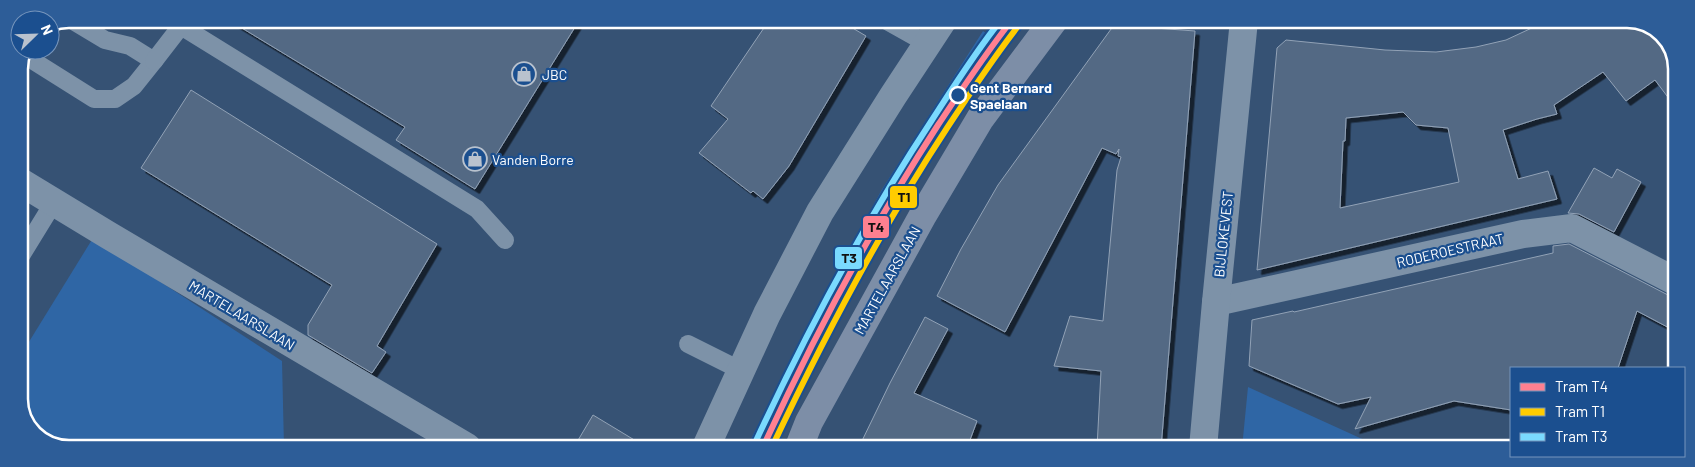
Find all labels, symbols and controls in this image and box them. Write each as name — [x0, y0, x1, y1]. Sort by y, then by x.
north arrow — [10, 10, 60, 60]
text: N — [38, 22, 57, 37]
shop icon: JBC — [511, 61, 537, 87]
place label: JBC — [542, 66, 567, 83]
place label: Gent Bernard Spaelaan — [970, 79, 1052, 112]
marker: Gent Bernard Spaelaan — [949, 86, 967, 104]
shop icon: Vanden Borre — [462, 146, 488, 172]
place label: Vanden Borre — [492, 151, 574, 168]
line badge: T1 — [889, 185, 918, 209]
text: T1 — [897, 188, 911, 205]
street label: BIJLOKEVEST — [1210, 190, 1236, 278]
line badge: T4 — [862, 215, 890, 239]
text: T4 — [868, 218, 884, 235]
street label: MARTELAARSLAAN — [850, 223, 924, 337]
street label: RODEROESTRAAT — [1395, 229, 1505, 271]
line badge: T3 — [834, 246, 863, 270]
text: T3 — [841, 249, 857, 266]
street label: MARTELAARSLAAN — [186, 277, 298, 353]
legend — [1510, 367, 1685, 457]
text: Tram T4 — [1555, 377, 1608, 395]
text: Tram T1 — [1555, 402, 1605, 420]
text: Tram T3 — [1555, 427, 1608, 445]

